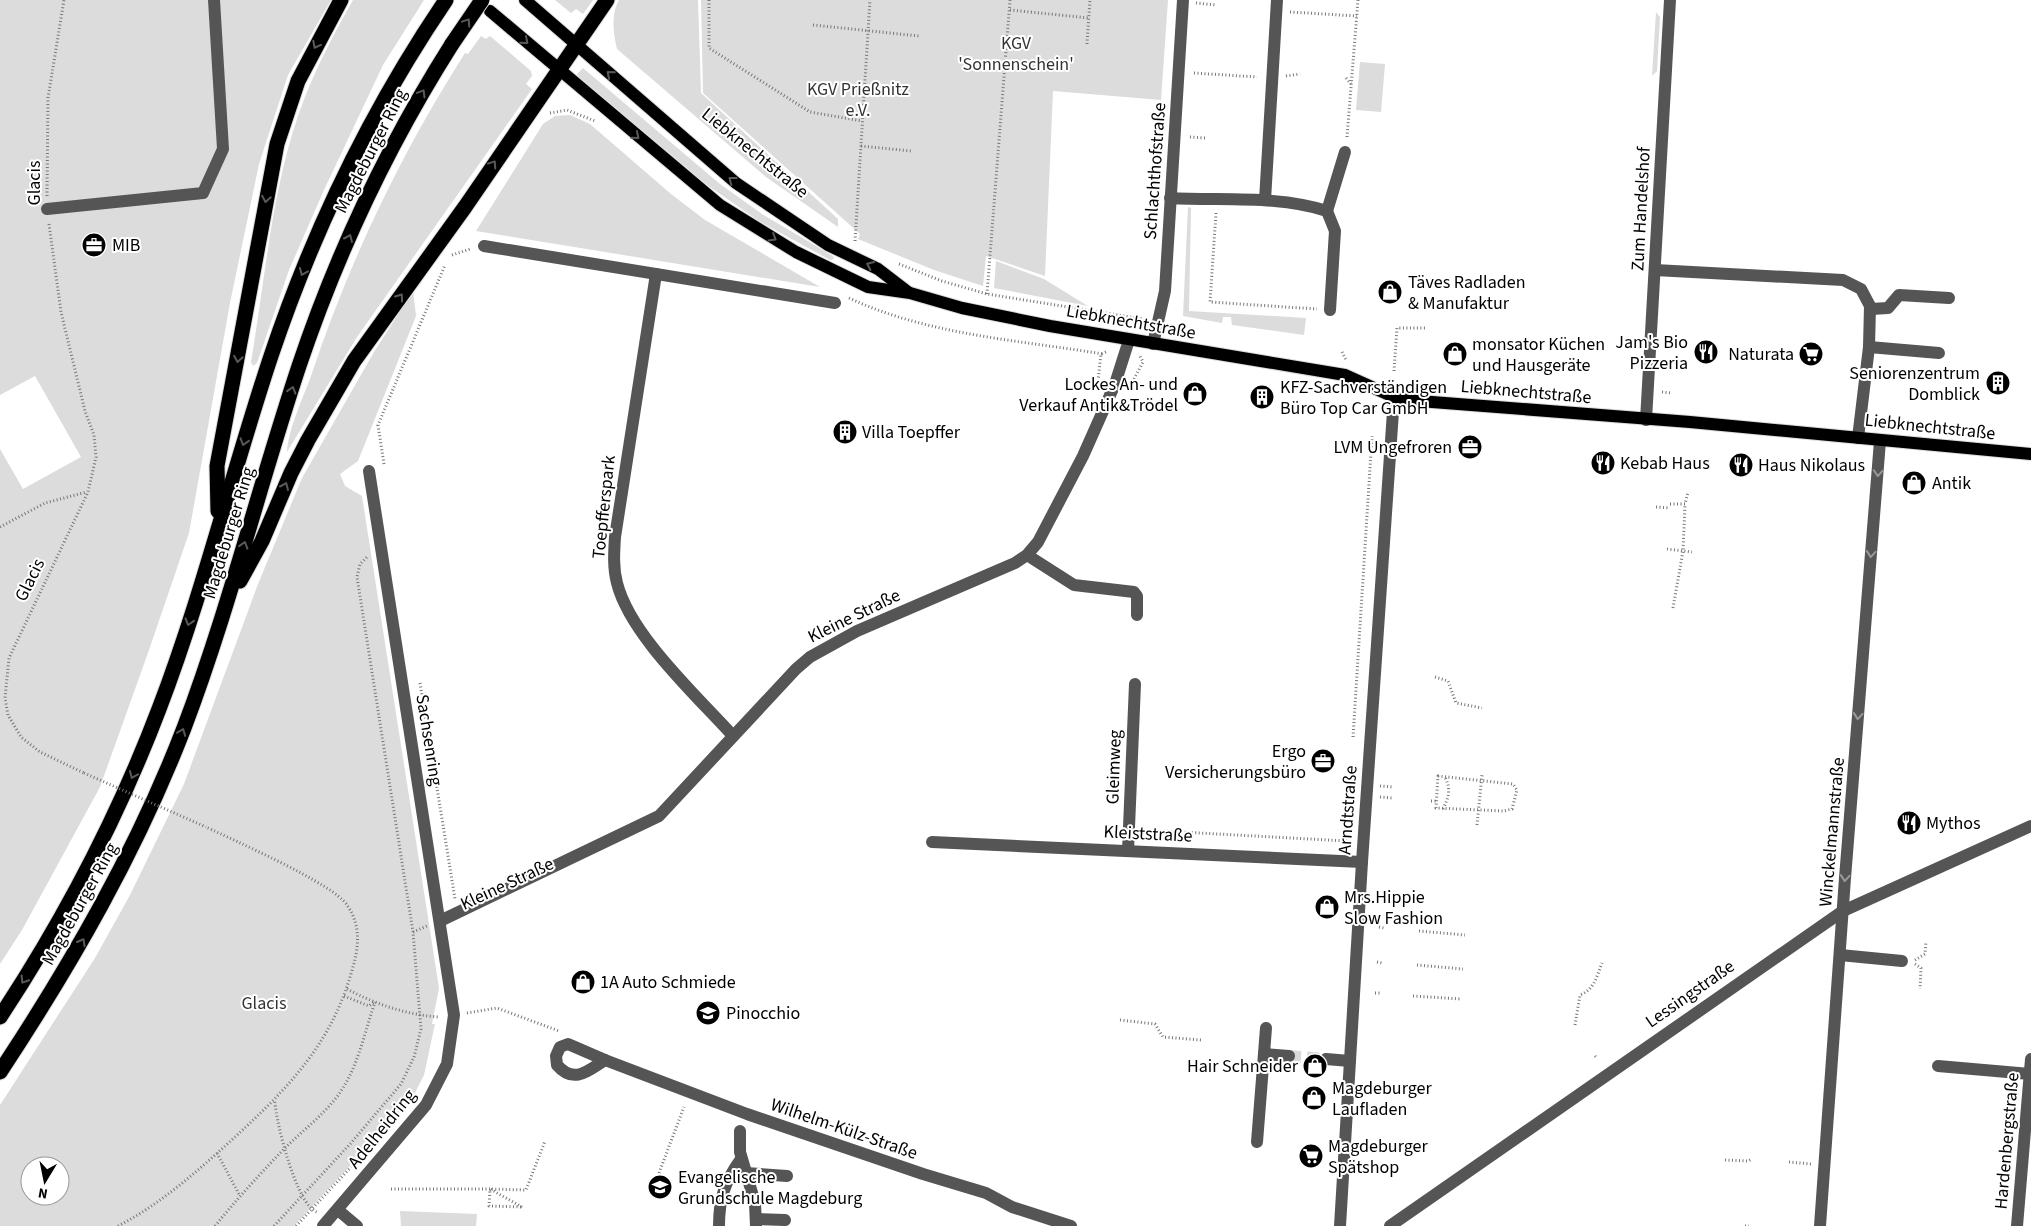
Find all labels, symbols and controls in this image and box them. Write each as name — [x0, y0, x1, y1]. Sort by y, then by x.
one-way arrow — [461, 18, 470, 28]
park label: KGV 'Sonnenschein' — [958, 31, 1074, 77]
one-way arrow — [519, 35, 528, 44]
one-way arrow — [312, 40, 322, 49]
one-way arrow — [606, 71, 615, 80]
park label: KGV Prießnitz e.V. — [807, 77, 909, 123]
street label: Magdeburger Ring — [329, 84, 413, 218]
one-way arrow — [416, 89, 426, 98]
street label: Schlachthofstraße — [1138, 101, 1172, 240]
street label: Liebknechtstraße — [696, 102, 814, 204]
one-way arrow — [631, 130, 640, 139]
street label: Zum Handelshof — [1625, 146, 1657, 272]
street label: Glacis — [22, 161, 47, 205]
one-way arrow — [487, 161, 497, 170]
one-way arrow — [729, 177, 738, 186]
one-way arrow — [261, 194, 271, 203]
office icon: MIB — [81, 232, 107, 258]
one-way arrow — [768, 232, 777, 242]
place label: MIB — [112, 233, 140, 258]
one-way arrow — [342, 234, 353, 243]
one-way arrow — [866, 261, 875, 271]
one-way arrow — [299, 267, 309, 276]
place label: Täves Radladen & Manufaktur — [1408, 270, 1526, 316]
shop icon: Täves Radladen & Manufaktur — [1377, 279, 1403, 305]
one-way arrow — [394, 294, 402, 303]
street label: Liebknechtstraße — [1064, 298, 1198, 346]
place label: Jam's Bio Pizzeria — [1615, 330, 1688, 376]
place label: monsator Küchen und Hausgeräte — [1472, 332, 1605, 378]
restaurant icon: Jam's Bio Pizzeria — [1693, 339, 1719, 365]
shop icon: monsator Küchen und Hausgeräte — [1442, 341, 1468, 367]
supermarket icon: Naturata — [1798, 341, 1824, 367]
place label: Naturata — [1728, 342, 1794, 367]
one-way arrow — [233, 355, 243, 363]
place label: Seniorenzentrum Domblick — [1849, 361, 1980, 407]
building icon: Seniorenzentrum Domblick — [1985, 370, 2011, 396]
place label: Lockes An- und Verkauf Antik&Trödel — [1019, 372, 1178, 418]
street label: Liebknechtstraße — [1460, 374, 1592, 410]
place label: KFZ-Sachverständigen Büro Top Car GmbH — [1280, 375, 1447, 421]
shop icon: Lockes An- und Verkauf Antik&Trödel — [1182, 381, 1208, 407]
building icon: KFZ-Sachverständigen Büro Top Car GmbH — [1249, 384, 1275, 410]
one-way arrow — [286, 386, 296, 394]
street label: Liebknechtstraße — [1863, 408, 1997, 446]
building icon: Villa Toepffer — [832, 419, 858, 445]
place label: Villa Toepffer — [862, 420, 961, 445]
office icon: LVM Ungefroren — [1457, 434, 1483, 460]
place label: LVM Ungefroren — [1334, 435, 1452, 460]
one-way arrow — [240, 438, 250, 446]
restaurant icon: Kebab Haus — [1590, 450, 1616, 476]
place label: Kebab Haus — [1620, 451, 1710, 476]
restaurant icon: Haus Nikolaus — [1728, 452, 1754, 478]
place label: Haus Nikolaus — [1758, 453, 1865, 478]
street label: Toepfferspark — [586, 454, 622, 560]
street label: Magdeburger Ring — [197, 464, 261, 602]
one-way arrow — [1872, 469, 1883, 477]
shop icon: Antik — [1901, 470, 1927, 496]
place label: Antik — [1932, 471, 1971, 496]
one-way arrow — [279, 482, 289, 491]
one-way arrow — [239, 542, 249, 550]
one-way arrow — [1866, 550, 1877, 558]
street label: Glacis — [9, 554, 51, 606]
street label: Kleine Straße — [803, 583, 905, 649]
one-way arrow — [184, 617, 194, 626]
street label: Sachsenring — [409, 692, 449, 788]
one-way arrow — [1853, 712, 1864, 720]
one-way arrow — [176, 728, 186, 737]
street label: Gleimweg — [1100, 729, 1128, 805]
place label: Ergo Versicherungsbüro — [1165, 739, 1306, 785]
office icon: Ergo Versicherungsbüro — [1310, 748, 1336, 774]
street label: Winckelmannstraße — [1813, 756, 1851, 908]
street label: Arndtstraße — [1332, 765, 1364, 855]
one-way arrow — [128, 770, 138, 778]
restaurant icon: Mythos — [1896, 810, 1922, 836]
place label: Mythos — [1926, 811, 1981, 836]
street label: Kleiststraße — [1103, 819, 1193, 849]
street label: Magdeburger Ring — [36, 838, 124, 970]
street label: Kleine Straße — [456, 851, 558, 917]
one-way arrow — [1840, 874, 1851, 882]
place label: Mrs.Hippie Slow Fashion — [1344, 885, 1443, 931]
shop icon: Mrs.Hippie Slow Fashion — [1314, 894, 1340, 920]
one-way arrow — [76, 938, 86, 947]
street label: Lessingstraße — [1640, 954, 1740, 1034]
shop icon: 1A Auto Schmiede — [570, 969, 596, 995]
place label: 1A Auto Schmiede — [600, 970, 736, 995]
one-way arrow — [20, 974, 30, 983]
park label: Glacis — [242, 991, 286, 1016]
school or university icon: Pinocchio — [695, 1000, 721, 1026]
place label: Pinocchio — [726, 1001, 800, 1026]
shop icon: Hair Schneider — [1302, 1053, 1328, 1079]
place label: Hair Schneider — [1187, 1054, 1299, 1079]
street label: Hardenbergstraße — [1989, 1072, 2025, 1210]
place label: Magdeburger Laufladen — [1332, 1076, 1432, 1122]
street label: Adelheidring — [342, 1084, 422, 1174]
shop icon: Magdeburger Laufladen — [1301, 1085, 1327, 1111]
street label: Wilhelm-Külz-Straße — [767, 1092, 921, 1166]
place label: Magdeburger Spätshop — [1328, 1134, 1428, 1180]
supermarket icon: Magdeburger Spätshop — [1298, 1143, 1324, 1169]
north arrow — [20, 1156, 70, 1206]
place label: Evangelische Grundschule Magdeburg — [678, 1165, 862, 1211]
school or university icon: Evangelische Grundschule Magdeburg — [647, 1174, 673, 1200]
text: N — [37, 1182, 49, 1203]

